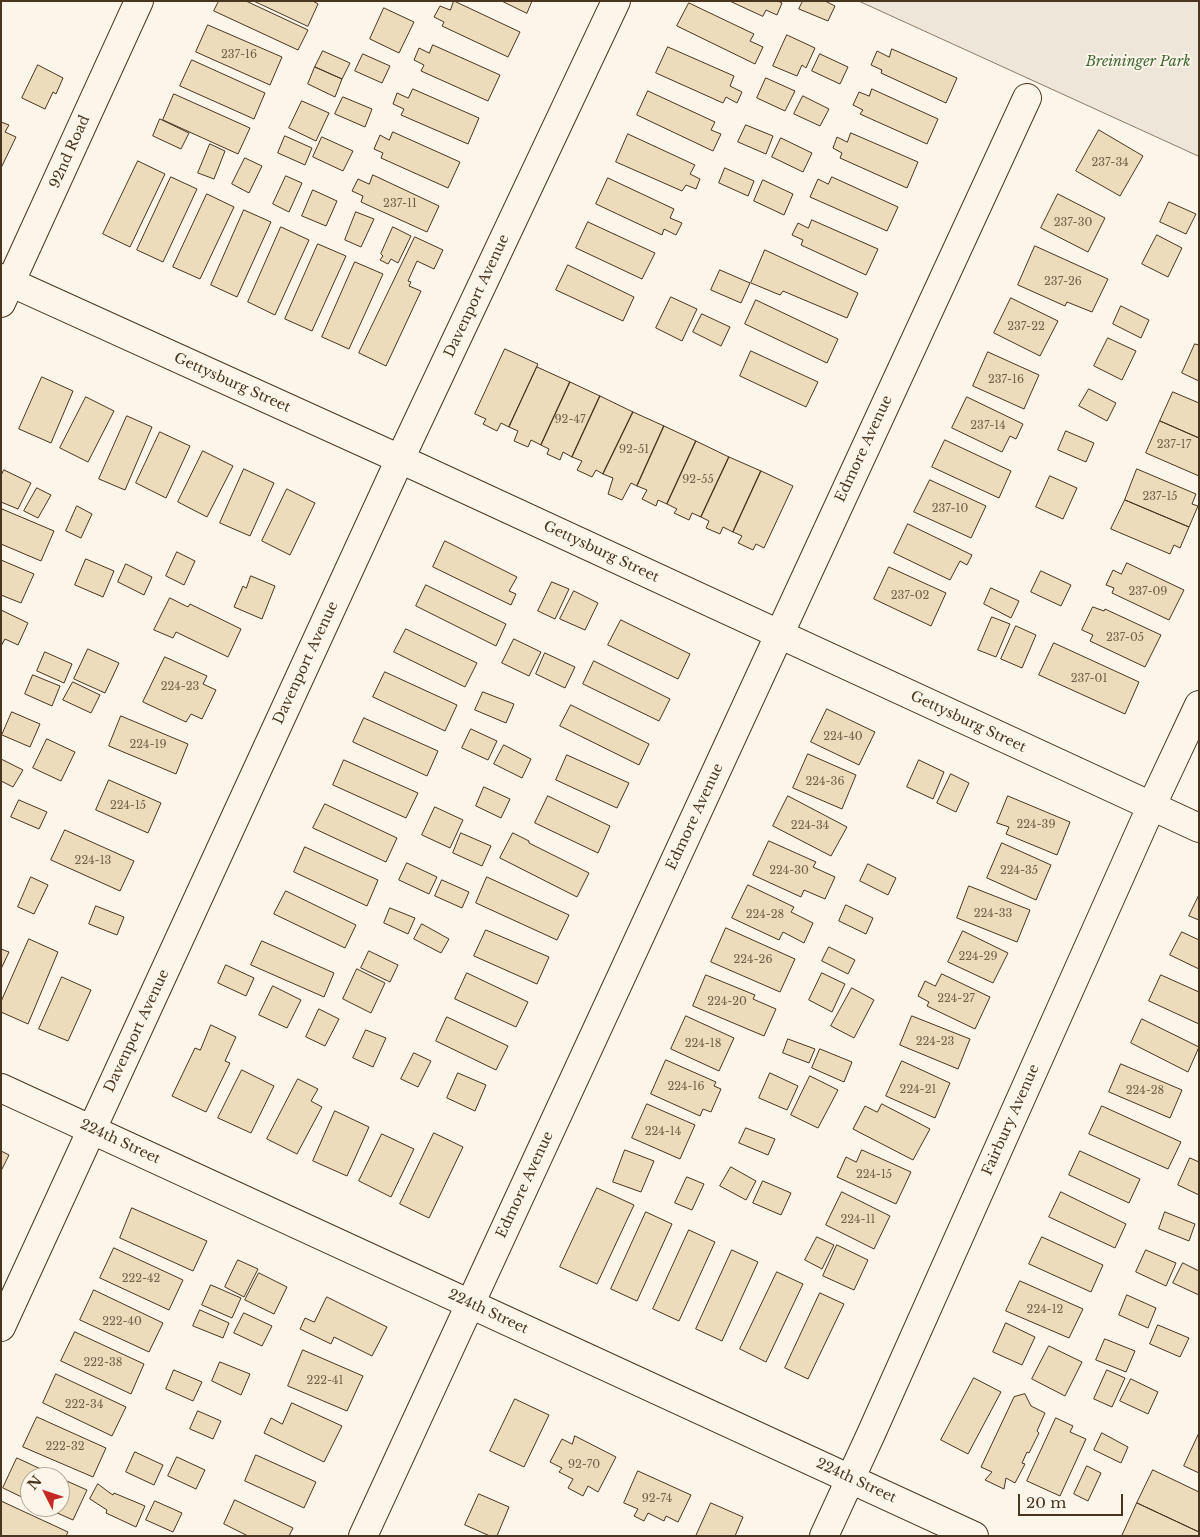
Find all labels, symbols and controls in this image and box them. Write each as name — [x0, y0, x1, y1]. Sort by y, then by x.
house number: 237-16 — [221, 48, 257, 62]
park label: Breininger Park — [1086, 54, 1190, 70]
street label: 92nd Road — [46, 113, 94, 191]
house number: 237-34 — [1091, 156, 1129, 170]
house number: 237-11 — [383, 197, 417, 211]
house number: 237-30 — [1054, 216, 1092, 230]
street label: Davenport Avenue — [441, 232, 513, 360]
house number: 237-26 — [1044, 275, 1082, 289]
house number: 237-22 — [1007, 320, 1045, 334]
street label: Gettysburg Street — [171, 350, 293, 416]
house number: 237-16 — [988, 373, 1024, 387]
street label: Edmore Avenue — [832, 393, 896, 505]
house number: 92-47 — [555, 413, 585, 427]
house number: 237-14 — [970, 419, 1006, 433]
house number: 237-17 — [1157, 438, 1191, 452]
house number: 92-51 — [619, 443, 649, 457]
house number: 92-55 — [682, 473, 714, 487]
house number: 237-15 — [1142, 490, 1178, 504]
house number: 237-10 — [932, 502, 968, 516]
street label: Gettysburg Street — [541, 518, 661, 586]
house number: 237-09 — [1129, 585, 1167, 599]
house number: 237-02 — [891, 589, 929, 603]
street label: Davenport Avenue — [270, 599, 342, 727]
house number: 237-05 — [1106, 631, 1144, 645]
house number: 237-01 — [1071, 672, 1107, 686]
house number: 224-23 — [161, 680, 199, 694]
street label: Gettysburg Street — [908, 688, 1028, 756]
house number: 224-40 — [823, 730, 863, 744]
house number: 224-19 — [129, 738, 167, 752]
street label: Edmore Avenue — [663, 761, 727, 873]
house number: 224-36 — [806, 775, 844, 789]
house number: 224-15 — [110, 799, 146, 813]
house number: 224-39 — [1017, 818, 1055, 832]
house number: 224-34 — [791, 819, 829, 833]
house number: 224-13 — [75, 854, 111, 868]
house number: 224-30 — [769, 864, 809, 878]
house number: 224-35 — [1000, 864, 1038, 878]
house number: 224-33 — [974, 907, 1012, 921]
house number: 224-28 — [746, 908, 784, 922]
house number: 224-29 — [959, 950, 997, 964]
house number: 224-26 — [734, 953, 772, 967]
street label: Davenport Avenue — [101, 967, 173, 1095]
house number: 224-27 — [937, 992, 975, 1006]
house number: 224-20 — [707, 995, 747, 1009]
house number: 224-23 — [916, 1035, 954, 1049]
house number: 224-18 — [685, 1037, 721, 1051]
street label: Fairbury Avenue — [979, 1062, 1043, 1178]
house number: 224-16 — [667, 1080, 705, 1094]
house number: 224-21 — [900, 1083, 936, 1097]
house number: 224-28 — [1126, 1084, 1164, 1098]
street label: 224th Street — [77, 1116, 163, 1168]
house number: 224-14 — [645, 1125, 681, 1139]
street label: Edmore Avenue — [493, 1129, 557, 1241]
house number: 224-15 — [856, 1168, 892, 1182]
house number: 224-11 — [841, 1213, 875, 1227]
house number: 222-42 — [122, 1272, 160, 1286]
street label: 224th Street — [445, 1286, 531, 1338]
house number: 224-12 — [1027, 1303, 1063, 1317]
house number: 222-40 — [102, 1315, 142, 1329]
house number: 222-38 — [84, 1356, 122, 1370]
house number: 222-41 — [307, 1374, 343, 1388]
house number: 222-34 — [65, 1398, 103, 1412]
house number: 222-32 — [46, 1440, 84, 1454]
street label: 224th Street — [813, 1455, 899, 1507]
house number: 92-70 — [568, 1458, 600, 1472]
north arrow — [20, 1467, 70, 1517]
text: N — [23, 1472, 46, 1494]
scale bar — [1020, 1484, 1125, 1516]
house number: 92-74 — [642, 1492, 672, 1506]
text: 20 m — [1026, 1493, 1066, 1512]

